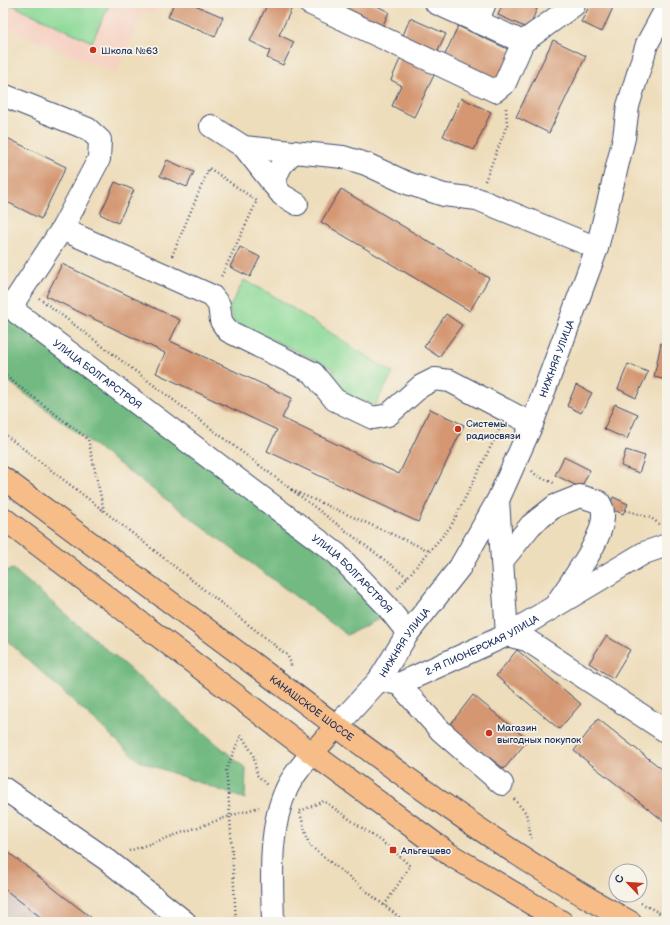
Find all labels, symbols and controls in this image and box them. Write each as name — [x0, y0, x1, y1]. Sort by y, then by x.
marker: Школа №63 — [88, 45, 98, 55]
place label: Школа №63 — [101, 45, 158, 57]
street label: НИЖНЯЯ УЛИЦА — [537, 318, 577, 399]
street label: УЛИЦА БОЛГАРСТРОЯ — [50, 337, 144, 412]
place label: Системы радиосвязи — [466, 418, 521, 442]
marker: Системы радиосвязи — [453, 424, 463, 434]
street label: УЛИЦА БОЛГАРСТРОЯ — [309, 532, 395, 616]
street label: НИЖНЯЯ УЛИЦА — [377, 605, 433, 680]
street label: 2-Я ПИОНЕРСКАЯ УЛИЦА — [424, 612, 542, 678]
street label: КАНАШСКОЕ ШОССЕ — [267, 673, 356, 744]
place label: Магазин выгодных покупок — [497, 722, 582, 746]
marker: Магазин выгодных покупок — [484, 728, 494, 738]
marker: Альгешево — [388, 845, 398, 855]
place label: Альгешево — [400, 845, 451, 857]
north arrow — [608, 863, 648, 903]
text: С — [612, 872, 627, 885]

